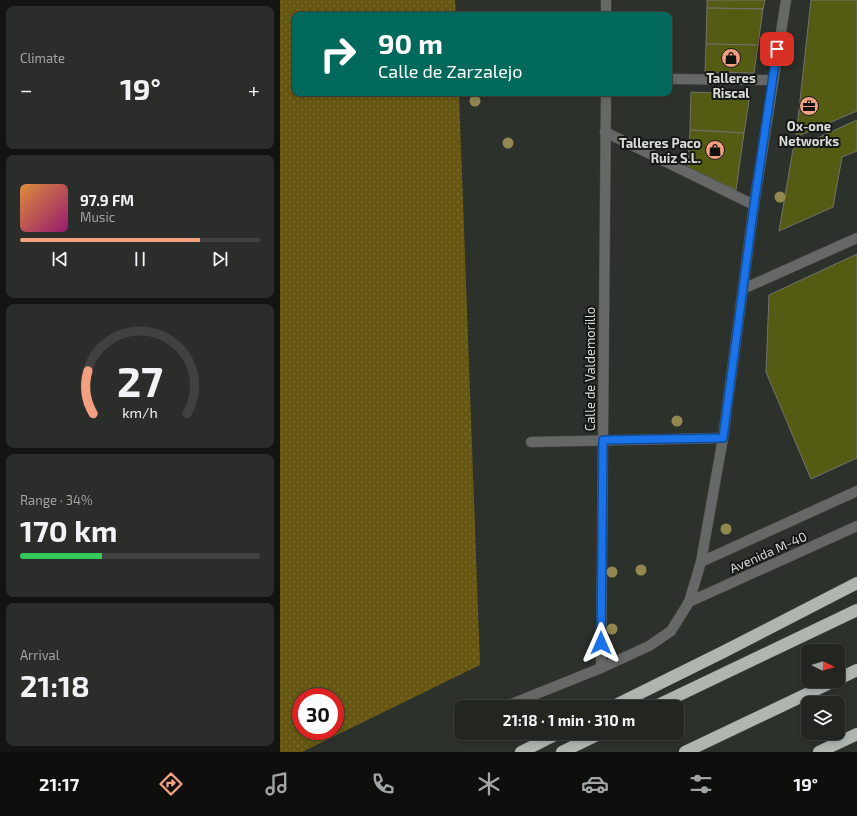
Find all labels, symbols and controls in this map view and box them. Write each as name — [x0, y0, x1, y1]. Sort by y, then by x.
text: 90 m — [378, 26, 443, 60]
icon: right — [312, 28, 364, 80]
pin — [760, 32, 794, 66]
icon: arrive — [766, 38, 788, 60]
shop icon: Talleres Riscal — [720, 47, 742, 69]
text: Climate — [20, 50, 65, 66]
text: Calle de Zarzalejo — [378, 60, 523, 82]
text: 19° — [120, 70, 161, 106]
place label: Talleres Riscal — [706, 70, 756, 101]
text: − — [20, 76, 33, 102]
text: + — [248, 76, 260, 102]
office icon: Ox-one Networks — [798, 95, 820, 117]
place label: Ox-one Networks — [779, 118, 839, 149]
place label: Talleres Paco Ruiz S.L. — [619, 135, 701, 166]
shop icon: Talleres Paco Ruiz S.L. — [704, 139, 726, 161]
text: 97.9 FM — [80, 191, 134, 209]
text: Music — [80, 209, 115, 225]
icon: previous — [49, 248, 71, 270]
icon: pause — [129, 248, 151, 270]
icon: next — [209, 248, 231, 270]
street label: Calle de Valdemorillo — [582, 307, 598, 431]
text: 27 — [117, 355, 163, 405]
text: km/h — [122, 404, 158, 421]
text: Range · 34% — [20, 492, 93, 508]
text: 170 km — [20, 512, 117, 548]
street label: Avenida M-40 — [727, 528, 809, 576]
position arrow — [580, 622, 622, 664]
north arrow — [801, 644, 845, 688]
map controls — [801, 644, 845, 740]
text: Arrival — [20, 647, 60, 663]
text: 21:18 — [20, 667, 90, 703]
speed limit sign: 30 — [292, 688, 344, 740]
button: layers — [801, 696, 845, 740]
text: 21:18 · 1 min · 310 m — [503, 711, 635, 729]
icon: directions — [157, 770, 185, 798]
icon: music — [263, 770, 291, 798]
icon: phone — [369, 770, 397, 798]
icon: climate — [475, 770, 503, 798]
icon: car — [581, 770, 609, 798]
icon: filters — [687, 770, 715, 798]
text: 21:17 — [39, 773, 79, 795]
text: 19° — [793, 773, 818, 795]

